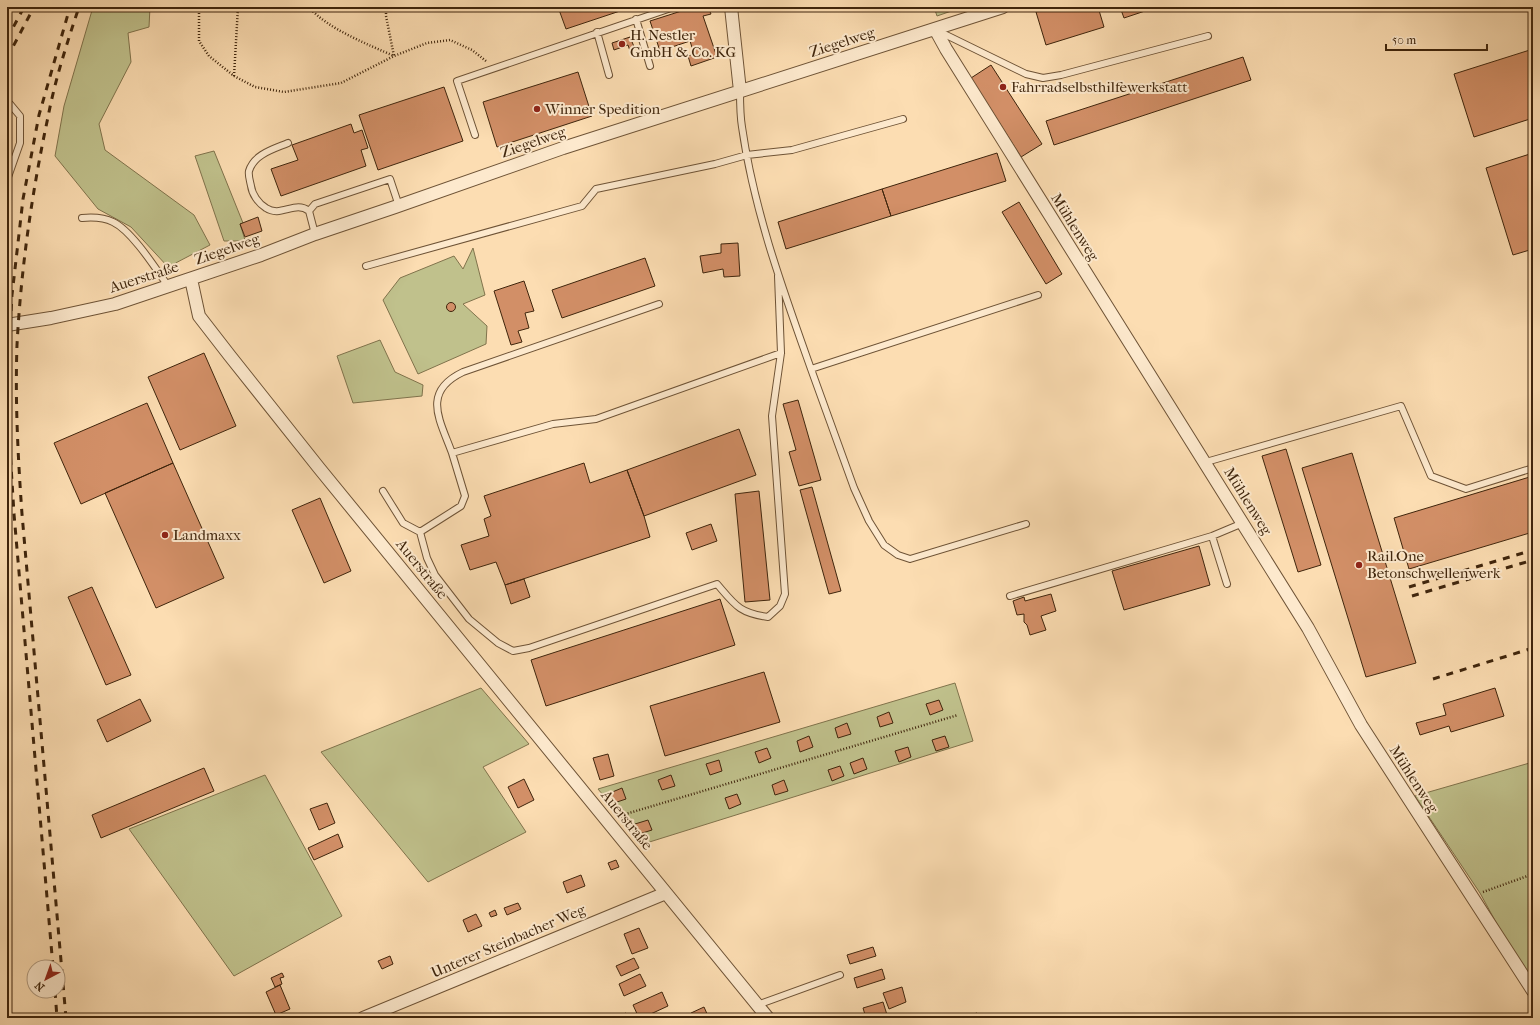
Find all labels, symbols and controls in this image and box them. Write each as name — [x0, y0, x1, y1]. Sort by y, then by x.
street label: Ziegelweg — [807, 23, 878, 61]
place label: H. Nestler GmbH & Co. KG — [630, 26, 736, 61]
scale bar — [1386, 26, 1487, 52]
text: 50 m — [1392, 33, 1416, 47]
marker: H. Nestler GmbH & Co. KG — [617, 39, 627, 49]
place label: Fahrradselbsthilfewerkstatt — [1011, 78, 1188, 96]
marker: Fahrradselbsthilfewerkstatt — [998, 82, 1008, 92]
place label: Winner Spedition — [544, 100, 660, 118]
marker: Winner Spedition — [532, 104, 542, 114]
street label: Ziegelweg — [498, 122, 569, 162]
street label: Mühlenweg — [1047, 190, 1103, 265]
street label: Ziegelweg — [192, 229, 263, 269]
street label: Auerstraße — [106, 257, 181, 297]
street label: Mühlenweg — [1220, 464, 1276, 539]
place label: Landmaxx — [173, 526, 241, 544]
marker: Landmaxx — [160, 530, 170, 540]
street label: Auerstraße — [392, 535, 452, 603]
place label: Rail.One Betonschwellenwerk — [1367, 547, 1501, 582]
marker: Rail.One Betonschwellenwerk — [1354, 560, 1364, 570]
street label: Mühlenweg — [1386, 742, 1443, 817]
street label: Auerstraße — [597, 786, 657, 854]
street label: Unterer Steinbacher Weg — [428, 900, 589, 982]
north arrow — [26, 959, 66, 999]
text: N — [32, 978, 47, 994]

